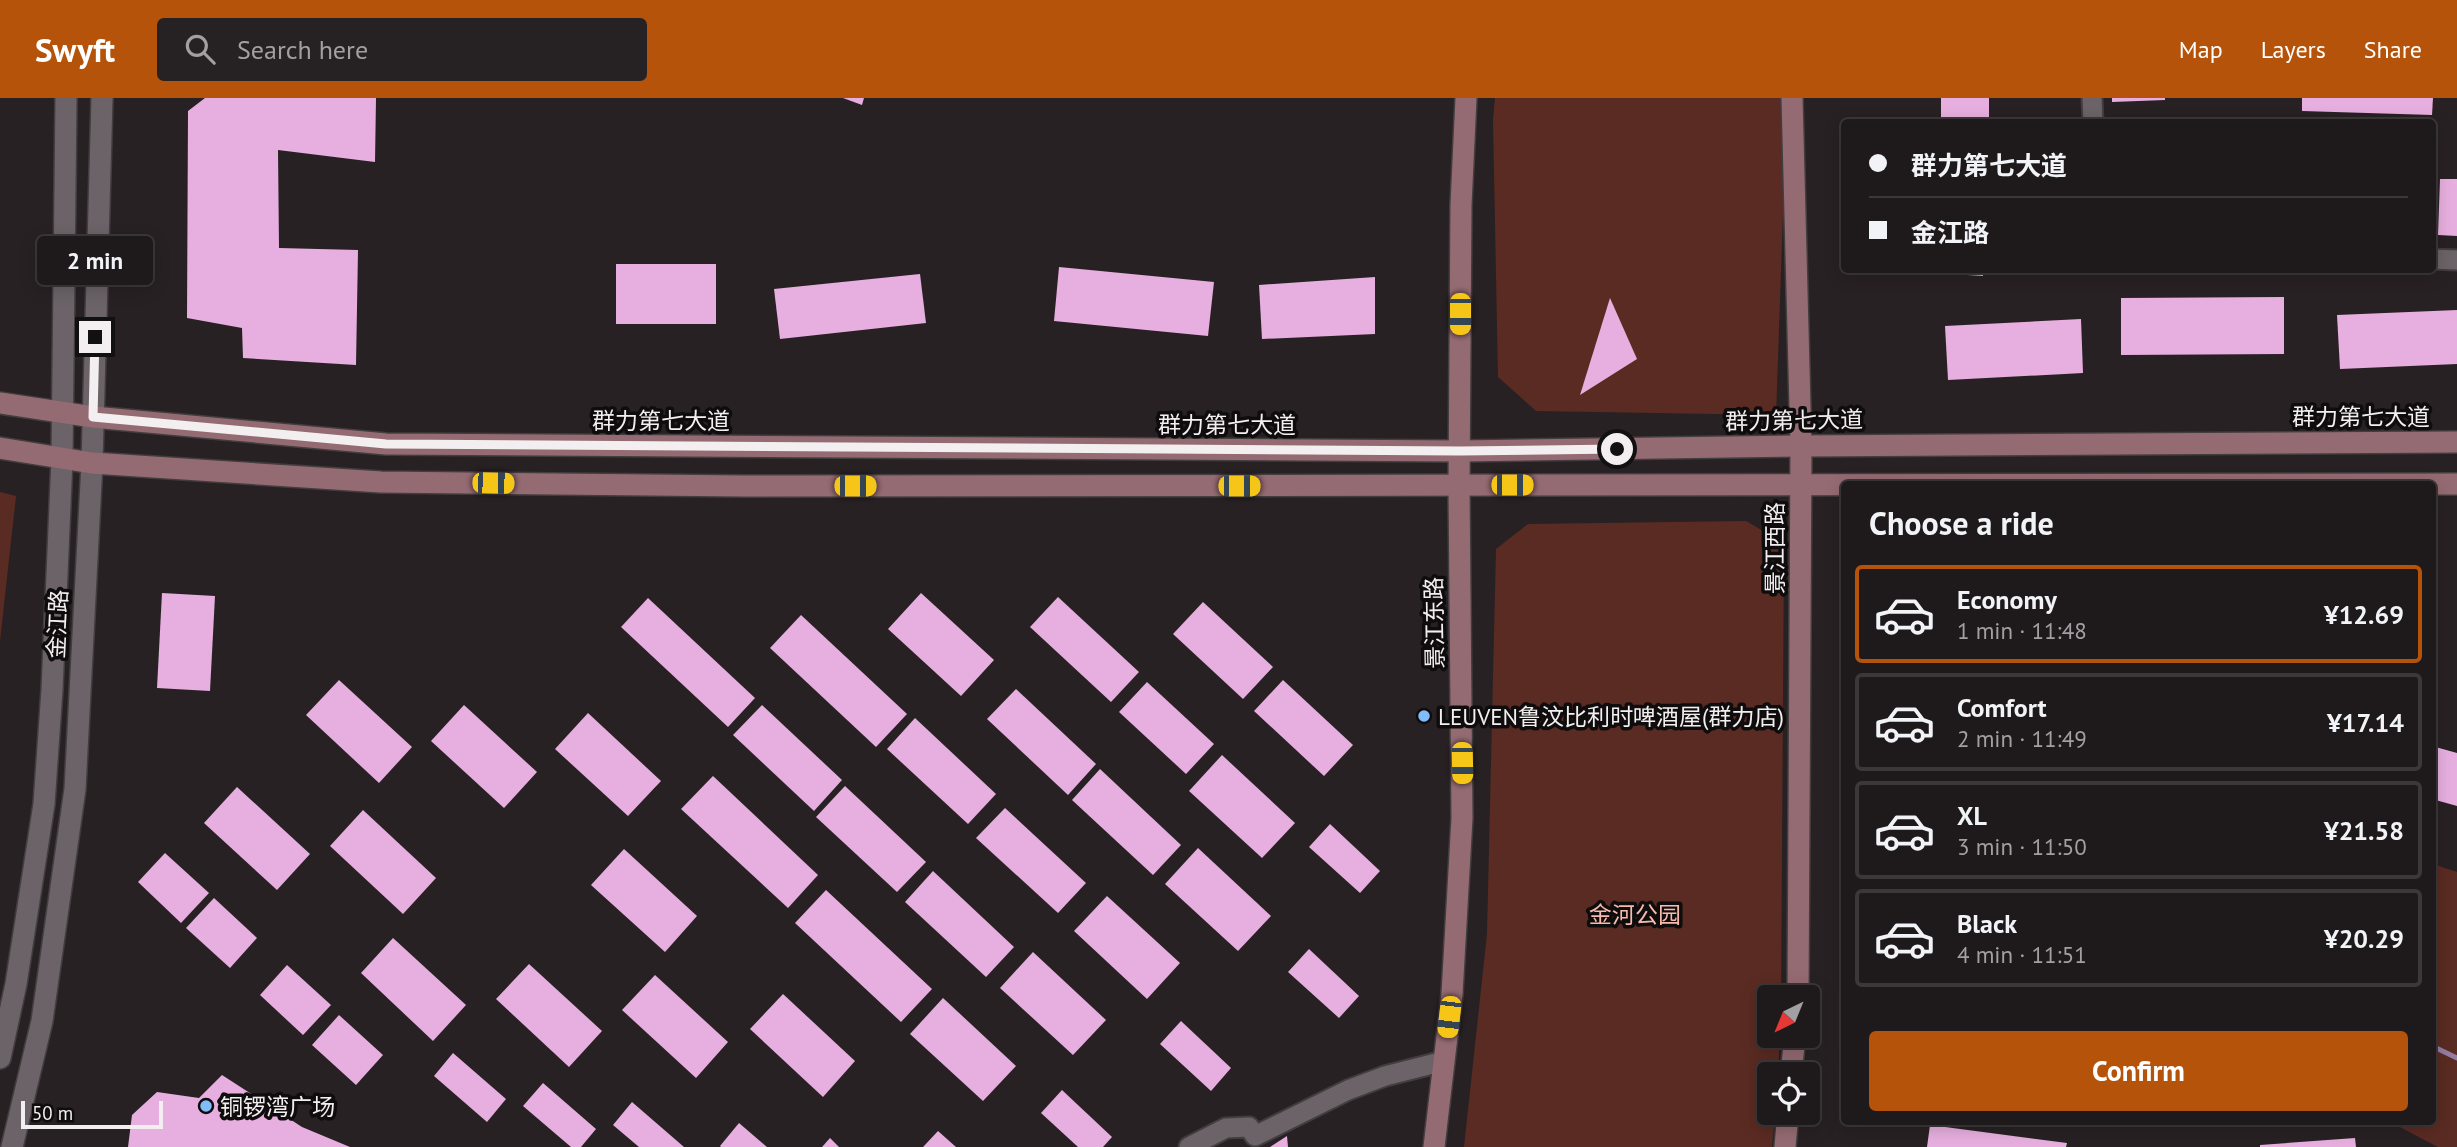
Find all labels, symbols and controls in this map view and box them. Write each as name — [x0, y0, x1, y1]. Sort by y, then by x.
search box — [157, 18, 647, 81]
text: Swyft — [35, 28, 115, 71]
icon: search — [181, 30, 219, 68]
text: Search here — [237, 33, 368, 66]
text: Map — [2179, 34, 2223, 65]
text: Layers — [2261, 34, 2326, 65]
text: Share — [2364, 34, 2422, 65]
text: 群力第七大道 — [1911, 149, 2067, 182]
text: 金江路 — [1911, 216, 1989, 249]
callout: 2 min — [37, 236, 153, 285]
text: 2 min — [67, 246, 123, 275]
car — [1450, 293, 1471, 335]
route end — [79, 321, 111, 353]
street label: 群力第七大道 — [2292, 402, 2430, 431]
street label: 群力第七大道 — [1725, 404, 1863, 436]
street label: 群力第七大道 — [592, 406, 730, 435]
street label: 群力第七大道 — [1158, 410, 1296, 439]
route start — [1601, 433, 1633, 465]
car — [472, 472, 515, 494]
car — [1492, 475, 1534, 496]
car — [835, 476, 877, 497]
car — [1219, 476, 1261, 497]
street label: 景江西路 — [1760, 502, 1789, 594]
text: Choose a ride — [1869, 502, 2054, 544]
street label: 景江东路 — [1419, 577, 1449, 669]
icon: car — [1873, 583, 1936, 646]
text: Economy — [1957, 583, 2057, 616]
street label: 金江路 — [41, 589, 73, 659]
text: ¥12.69 — [2324, 598, 2404, 631]
text: 1 min · 11:48 — [1957, 616, 2087, 645]
icon: car — [1873, 691, 1936, 754]
text: Comfort — [1957, 691, 2047, 724]
place label: LEUVEN鲁汶比利时啤酒屋(群力店) — [1438, 702, 1784, 731]
text: ¥17.14 — [2327, 706, 2404, 739]
marker: LEUVEN鲁汶比利时啤酒屋(群力店) — [1416, 708, 1432, 724]
text: 2 min · 11:49 — [1957, 724, 2087, 753]
car — [1452, 742, 1473, 784]
icon: car — [1873, 799, 1936, 862]
text: XL — [1957, 799, 1987, 832]
text: ¥21.58 — [2324, 814, 2404, 847]
text: 3 min · 11:50 — [1957, 832, 2087, 861]
park label: 金河公园 — [1589, 900, 1681, 929]
icon: car — [1873, 907, 1936, 970]
text: Black — [1957, 907, 2017, 940]
text: ¥20.29 — [2324, 922, 2404, 955]
text: 4 min · 11:51 — [1957, 940, 2087, 969]
north arrow — [1757, 985, 1820, 1048]
map controls — [1757, 985, 1820, 1125]
car — [1437, 995, 1462, 1039]
button: Confirm — [1869, 1031, 2408, 1111]
button: locate — [1757, 1062, 1820, 1125]
place label: 铜锣湾广场 — [220, 1092, 335, 1121]
scale bar — [21, 1098, 163, 1130]
marker: 铜锣湾广场 — [198, 1098, 214, 1114]
text: 50 m — [32, 1101, 73, 1125]

